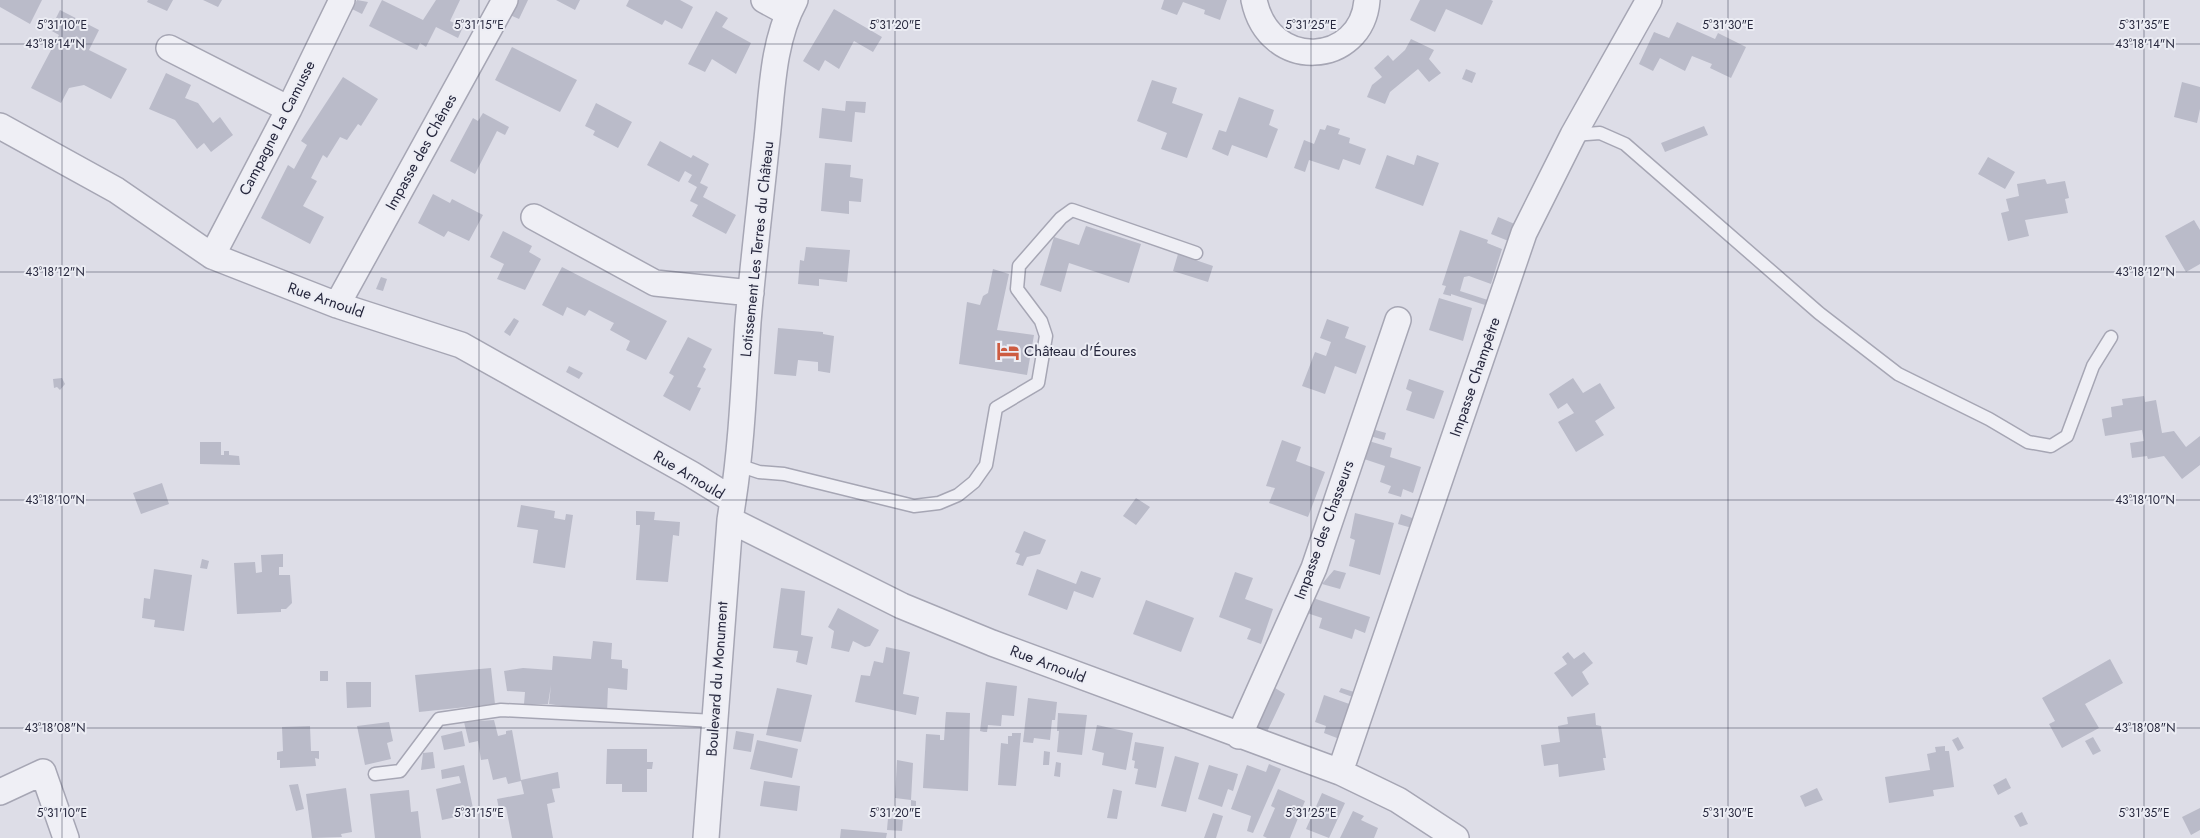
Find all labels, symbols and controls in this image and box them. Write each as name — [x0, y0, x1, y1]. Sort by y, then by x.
text: 5°31'10"E — [37, 16, 87, 34]
text: 5°31'15"E — [454, 16, 504, 34]
text: 5°31'20"E — [869, 16, 921, 34]
text: 5°31'25"E — [1285, 16, 1337, 34]
text: 5°31'30"E — [1702, 16, 1754, 34]
text: 5°31'35"E — [2119, 16, 2169, 34]
text: 43°18'14"N — [25, 35, 85, 53]
text: 43°18'14"N — [2115, 35, 2175, 53]
street label: Campagne La Camusse — [233, 56, 321, 199]
street label: Impasse des Chênes — [380, 90, 462, 214]
street label: Lotissement Les Terres du Château — [735, 140, 779, 358]
text: 43°18'12"N — [25, 263, 85, 281]
text: 43°18'12"N — [2115, 263, 2175, 281]
street label: Rue Arnould — [285, 277, 367, 323]
street label: Impasse Champêtre — [1444, 314, 1506, 440]
hotel icon: Château d'Éoures — [995, 338, 1021, 364]
place label: Château d'Éoures — [1024, 340, 1136, 362]
street label: Rue Arnould — [649, 445, 729, 505]
street label: Impasse des Chasseurs — [1289, 457, 1359, 603]
text: 43°18'10"N — [25, 491, 85, 509]
text: 43°18'10"N — [2115, 491, 2175, 509]
street label: Boulevard du Monument — [701, 600, 733, 757]
street label: Rue Arnould — [1007, 639, 1089, 689]
text: 43°18'08"N — [25, 719, 85, 737]
text: 43°18'08"N — [2115, 719, 2175, 737]
text: 5°31'10"E — [37, 804, 87, 822]
text: 5°31'15"E — [454, 804, 504, 822]
text: 5°31'20"E — [869, 804, 921, 822]
text: 5°31'25"E — [1285, 804, 1337, 822]
text: 5°31'30"E — [1702, 804, 1754, 822]
text: 5°31'35"E — [2119, 804, 2169, 822]

